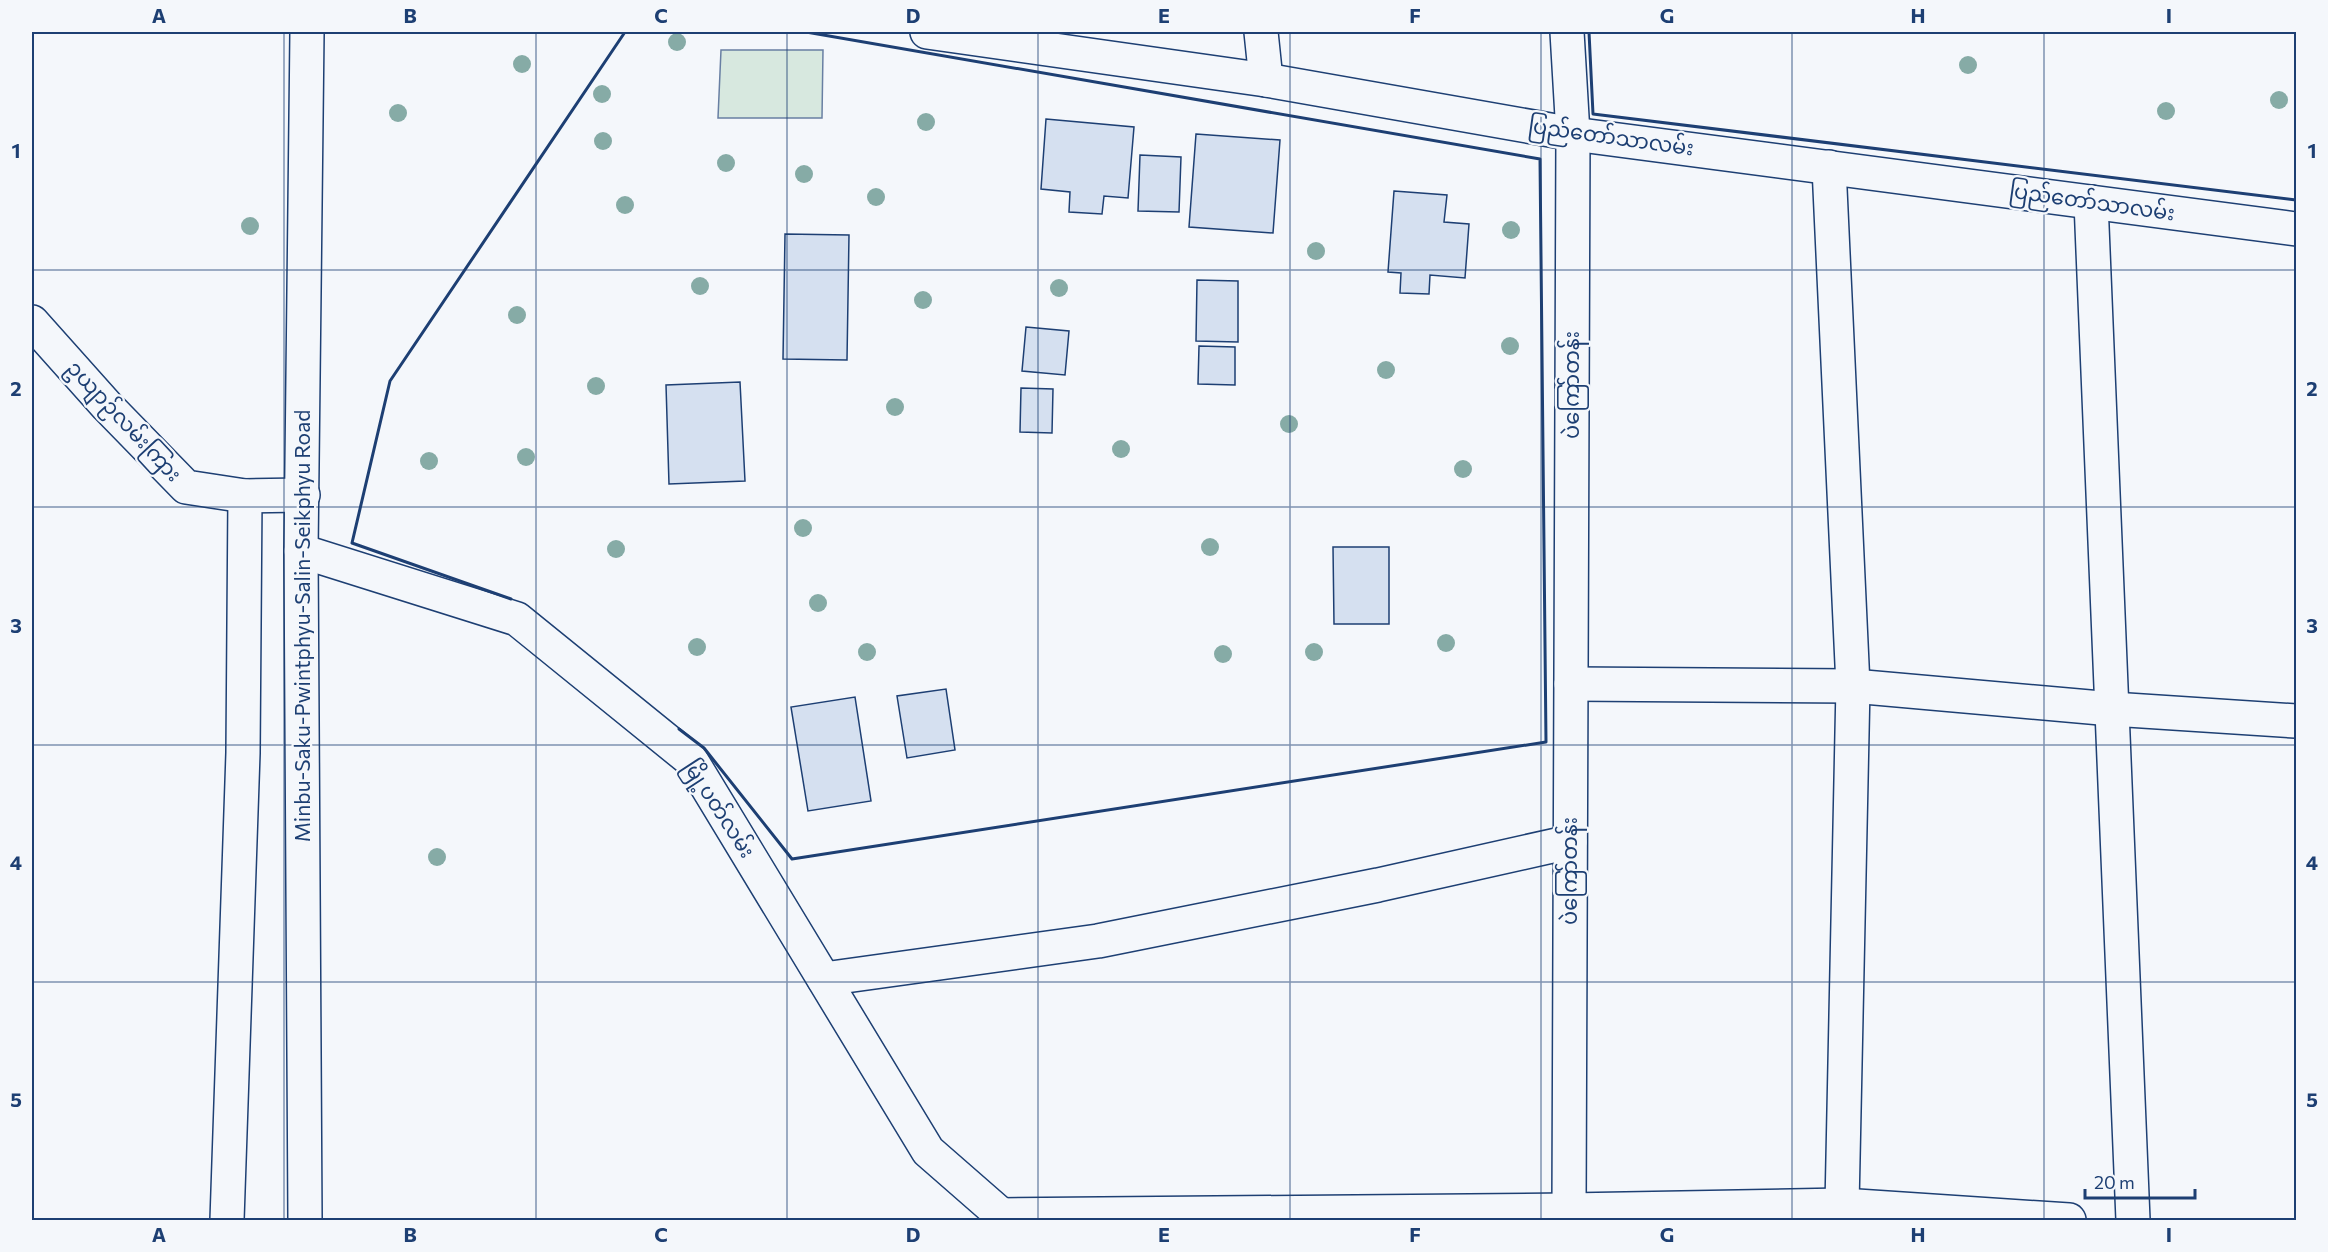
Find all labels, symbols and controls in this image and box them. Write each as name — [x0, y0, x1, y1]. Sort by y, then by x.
text: A — [152, 3, 166, 27]
text: B — [403, 3, 417, 27]
text: C — [654, 3, 668, 27]
text: D — [906, 3, 920, 27]
text: E — [1158, 3, 1170, 27]
text: F — [1409, 3, 1421, 27]
text: G — [1660, 3, 1674, 27]
text: H — [1911, 3, 1926, 27]
text: I — [2166, 3, 2172, 27]
street label: ပြည်တော်သာလမ်း — [1526, 110, 1696, 165]
text: 1 — [11, 138, 21, 162]
text: 1 — [2307, 138, 2317, 162]
street label: ပြည်တော်သာလမ်း — [2007, 175, 2177, 230]
street label: ပဲကြော်တန်း — [1556, 331, 1589, 439]
street label: ဥယျာဉ်လမ်းကြား — [57, 353, 189, 491]
text: 2 — [10, 376, 22, 400]
text: 2 — [2306, 376, 2318, 400]
street label: Minbu-Saku-Pwintphyu-Salin-Seikphyu Road — [289, 410, 314, 842]
text: 3 — [10, 613, 22, 637]
text: 3 — [2306, 613, 2318, 637]
street label: မြို့ပတ်လမ်း — [674, 753, 763, 865]
street label: ပဲကြော်တန်း — [1554, 817, 1587, 925]
text: 4 — [10, 850, 22, 874]
text: 4 — [2306, 850, 2318, 874]
text: 5 — [10, 1087, 22, 1111]
text: 5 — [2306, 1087, 2318, 1111]
scale bar — [2085, 1162, 2194, 1200]
text: 20 m — [2094, 1171, 2135, 1193]
text: A — [152, 1222, 166, 1246]
text: B — [403, 1222, 417, 1246]
text: C — [654, 1222, 668, 1246]
text: D — [906, 1222, 920, 1246]
text: E — [1158, 1222, 1170, 1246]
text: F — [1409, 1222, 1421, 1246]
text: G — [1660, 1222, 1674, 1246]
text: H — [1911, 1222, 1926, 1246]
text: I — [2166, 1222, 2172, 1246]

